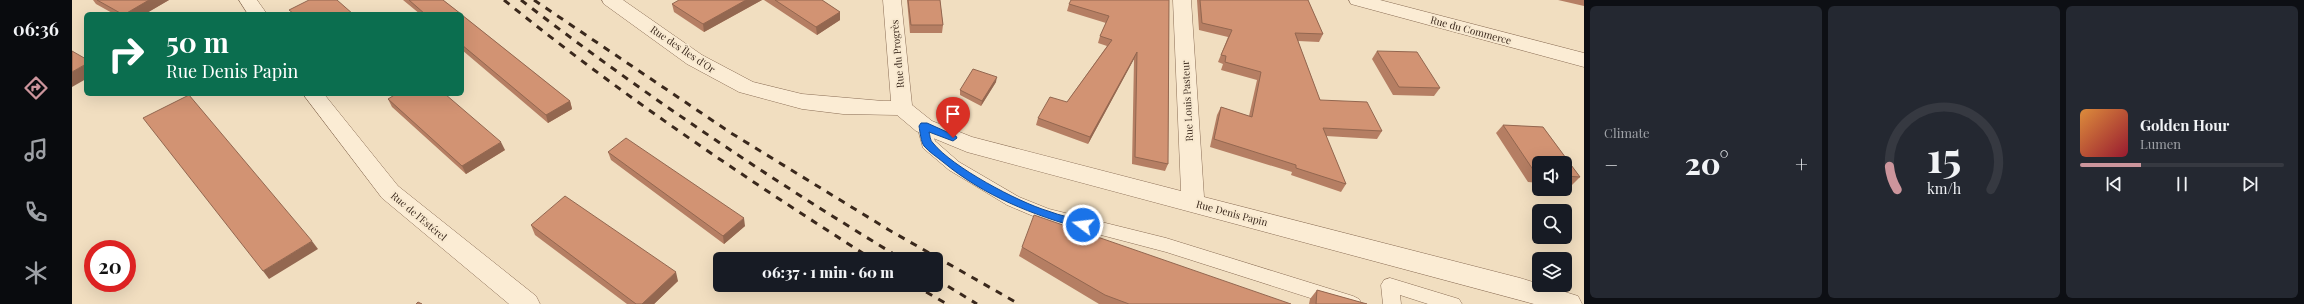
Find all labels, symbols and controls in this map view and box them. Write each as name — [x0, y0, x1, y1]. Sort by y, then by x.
street label: Rue du Commerce — [1429, 12, 1513, 48]
text: 06:36 — [13, 17, 59, 41]
street label: Rue du Progrès — [887, 19, 907, 89]
street label: Rue des Îles d'Or — [648, 22, 719, 76]
text: 50 m — [166, 23, 229, 60]
icon: right — [100, 28, 152, 80]
text: Rue Denis Papin — [166, 59, 298, 83]
street label: Rue Louis Pasteur — [1178, 60, 1196, 142]
icon: directions — [22, 74, 50, 102]
pin — [936, 97, 970, 138]
icon: arrive — [942, 103, 964, 125]
text: Golden Hour — [2140, 115, 2229, 135]
text: Climate — [1604, 124, 1650, 141]
text: 15 — [1927, 128, 1961, 183]
text: Lumen — [2140, 135, 2181, 152]
icon: music — [22, 136, 50, 164]
text: 20° — [1685, 143, 1729, 183]
text: − — [1604, 149, 1618, 179]
text: + — [1795, 149, 1808, 179]
map controls — [1532, 156, 1572, 292]
button: sound — [1532, 156, 1572, 196]
icon: previous — [2103, 173, 2125, 195]
icon: pause — [2171, 173, 2193, 195]
icon: next — [2239, 173, 2261, 195]
text: km/h — [1927, 179, 1962, 198]
street label: Rue de l'Estérel — [388, 188, 450, 244]
street label: Rue Denis Papin — [1195, 197, 1269, 229]
icon: phone — [22, 198, 50, 226]
position arrow — [1062, 204, 1104, 246]
button: search — [1532, 204, 1572, 244]
speed limit sign: 20 — [84, 240, 136, 292]
button: layers — [1532, 252, 1572, 292]
icon: climate — [22, 259, 50, 287]
text: 06:37 · 1 min · 60 m — [762, 262, 894, 282]

